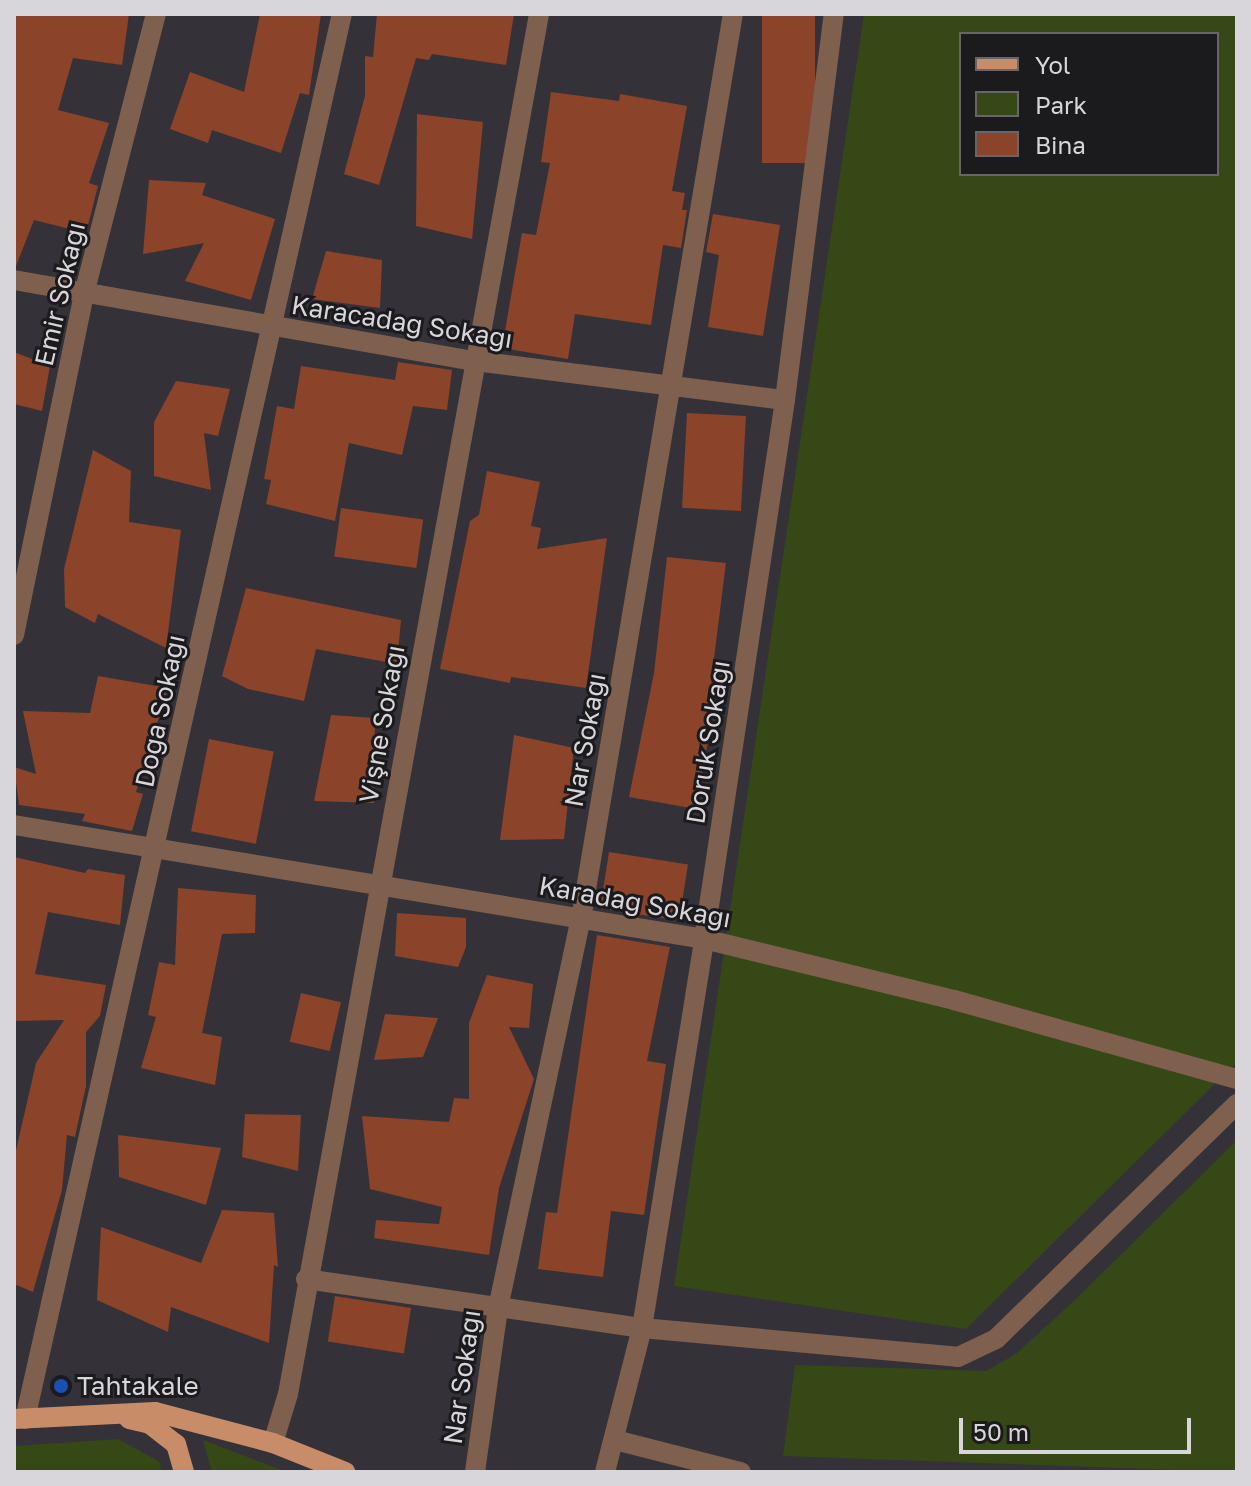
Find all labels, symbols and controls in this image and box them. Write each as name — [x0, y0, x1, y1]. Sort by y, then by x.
legend — [959, 32, 1219, 176]
text: Yol — [1035, 50, 1071, 79]
text: Park — [1035, 90, 1087, 119]
text: Bina — [1035, 130, 1086, 159]
street label: Emir Sokağı — [28, 219, 92, 369]
street label: Karacadağ Sokağı — [289, 289, 515, 355]
street label: Doğa Sokağı — [129, 632, 191, 790]
street label: Vişne Sokağı — [353, 642, 411, 806]
street label: Doruk Sokağı — [680, 658, 736, 826]
street label: Nar Sokağı — [558, 671, 612, 809]
street label: Karadağ Sokağı — [537, 870, 733, 934]
street label: Nar Sokağı — [437, 1308, 487, 1446]
place label: Tahtakale — [77, 1370, 199, 1402]
marker: Tahtakale — [52, 1377, 70, 1395]
scale bar — [963, 1402, 1195, 1452]
text: 50 m — [973, 1417, 1029, 1446]

